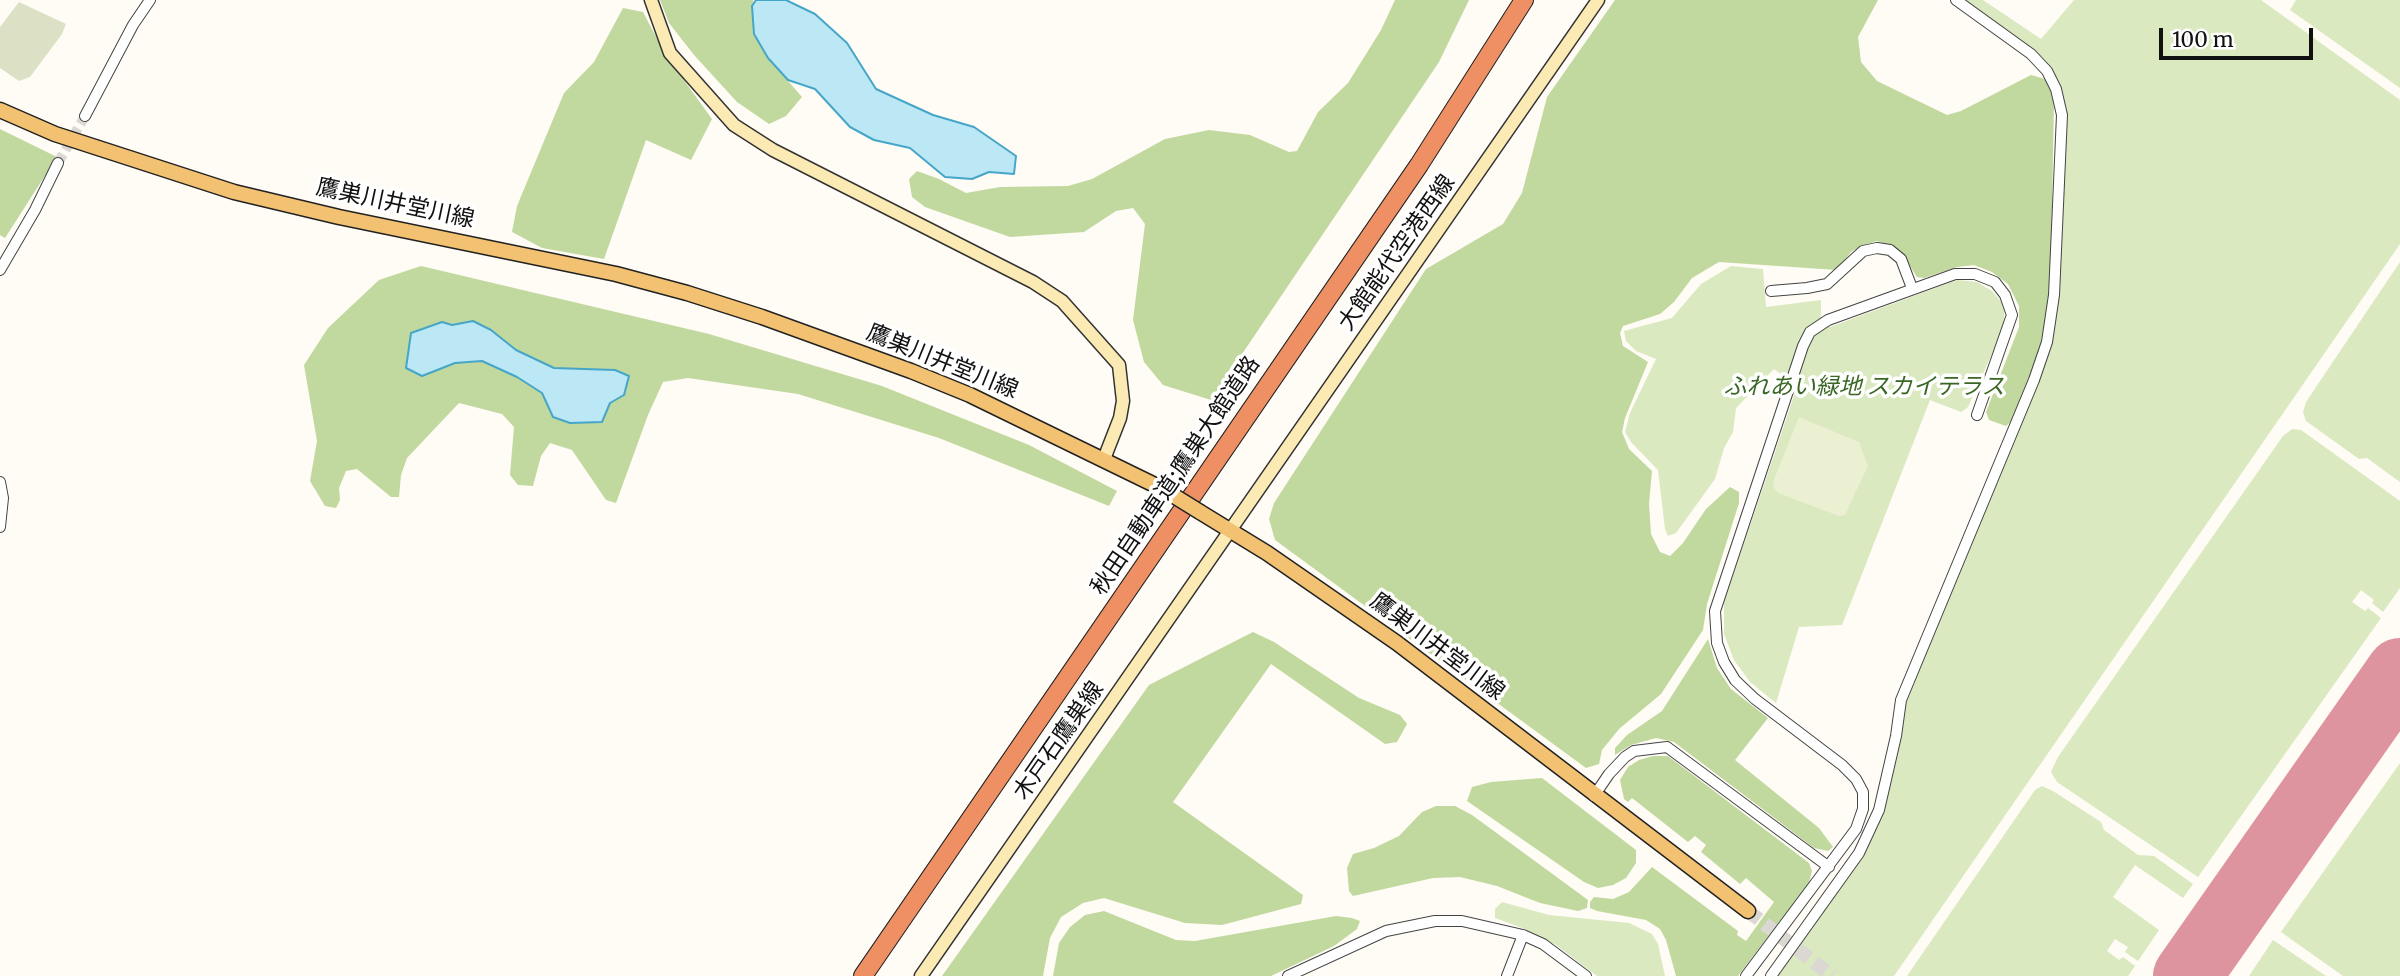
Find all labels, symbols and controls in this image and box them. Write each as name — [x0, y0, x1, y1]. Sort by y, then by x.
scale bar — [2162, 14, 2316, 58]
text: 100 m — [2172, 26, 2234, 53]
street label: 大館能代空港西線 — [1333, 170, 1461, 336]
street label: 鷹巣川井堂川線 — [313, 174, 477, 234]
street label: 鷹巣川井堂川線 — [862, 319, 1022, 405]
street label: 秋田自動車道;鷹巣大館道路 — [1086, 351, 1266, 601]
park label: ふれあい緑地 スカイテラス — [1723, 373, 2005, 401]
street label: 鷹巣川井堂川線 — [1364, 588, 1510, 706]
street label: 木戸石鷹巣線 — [1008, 677, 1110, 805]

